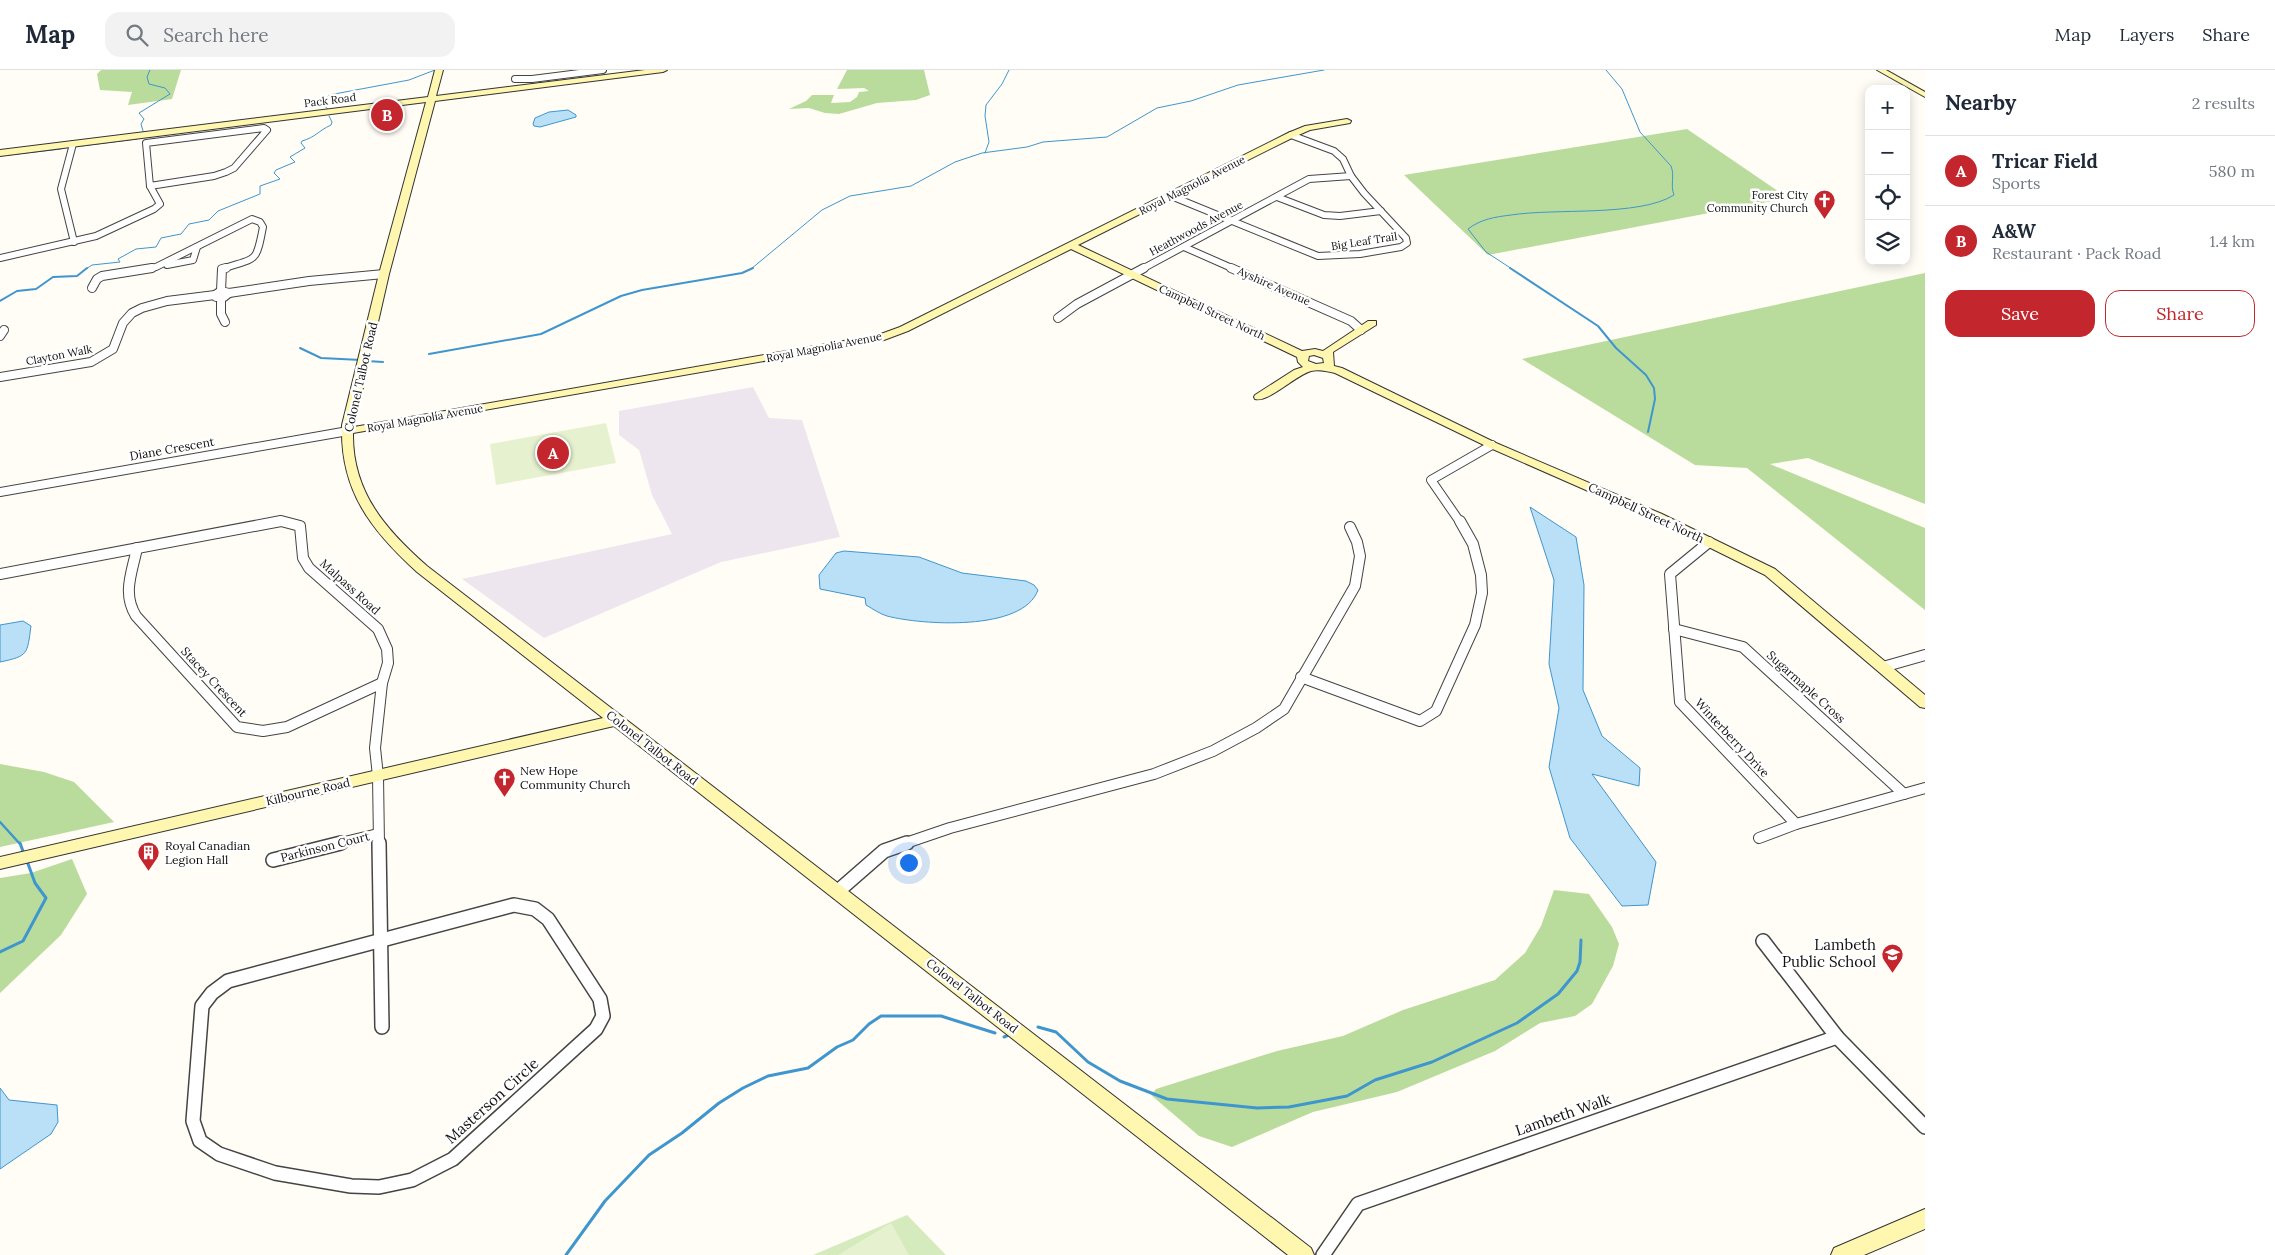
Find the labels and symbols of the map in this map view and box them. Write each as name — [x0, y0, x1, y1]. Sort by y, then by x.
street label: Pack Road — [303, 90, 357, 110]
pin: B — [371, 96, 403, 134]
street label: Royal Magnolia Avenue — [1136, 152, 1248, 218]
place label: Forest City Community Church — [1707, 188, 1808, 215]
church icon: Forest City Community Church — [1812, 189, 1836, 220]
street label: Heathwoods Avenue — [1147, 197, 1245, 259]
street label: Big Leaf Trail — [1330, 229, 1398, 253]
street label: Ayshire Avenue — [1235, 263, 1313, 308]
street label: Campbell Street North — [1157, 281, 1268, 343]
street label: Colonel Talbot Road — [341, 320, 380, 433]
street label: Royal Magnolia Avenue — [765, 329, 883, 365]
street label: Clayton Walk — [25, 342, 94, 368]
street label: Royal Magnolia Avenue — [366, 401, 484, 435]
street label: Diane Crescent — [128, 434, 216, 463]
pin: A — [537, 434, 569, 472]
street label: Campbell Street North — [1586, 479, 1706, 546]
street label: Malpass Road — [317, 556, 384, 618]
street label: Stacey Crescent — [178, 644, 251, 720]
street label: Sugarmaple Cross — [1764, 647, 1849, 726]
street label: Winterberry Drive — [1692, 695, 1773, 780]
street label: Colonel Talbot Road — [603, 707, 701, 788]
place label: New Hope Community Church — [520, 763, 630, 792]
church icon: New Hope Community Church — [492, 766, 516, 797]
street label: Kilbourne Road — [264, 775, 351, 808]
street label: Parkinson Court — [279, 828, 371, 865]
place label: Royal Canadian Legion Hall — [165, 838, 250, 867]
building icon: Royal Canadian Legion Hall — [137, 841, 161, 872]
your location — [896, 850, 922, 876]
place label: Lambeth Public School — [1782, 935, 1876, 971]
school or university icon: Lambeth Public School — [1880, 942, 1904, 973]
street label: Colonel Talbot Road — [923, 955, 1021, 1036]
street label: Masterson Circle — [441, 1054, 542, 1147]
street label: Lambeth Walk — [1513, 1089, 1613, 1140]

